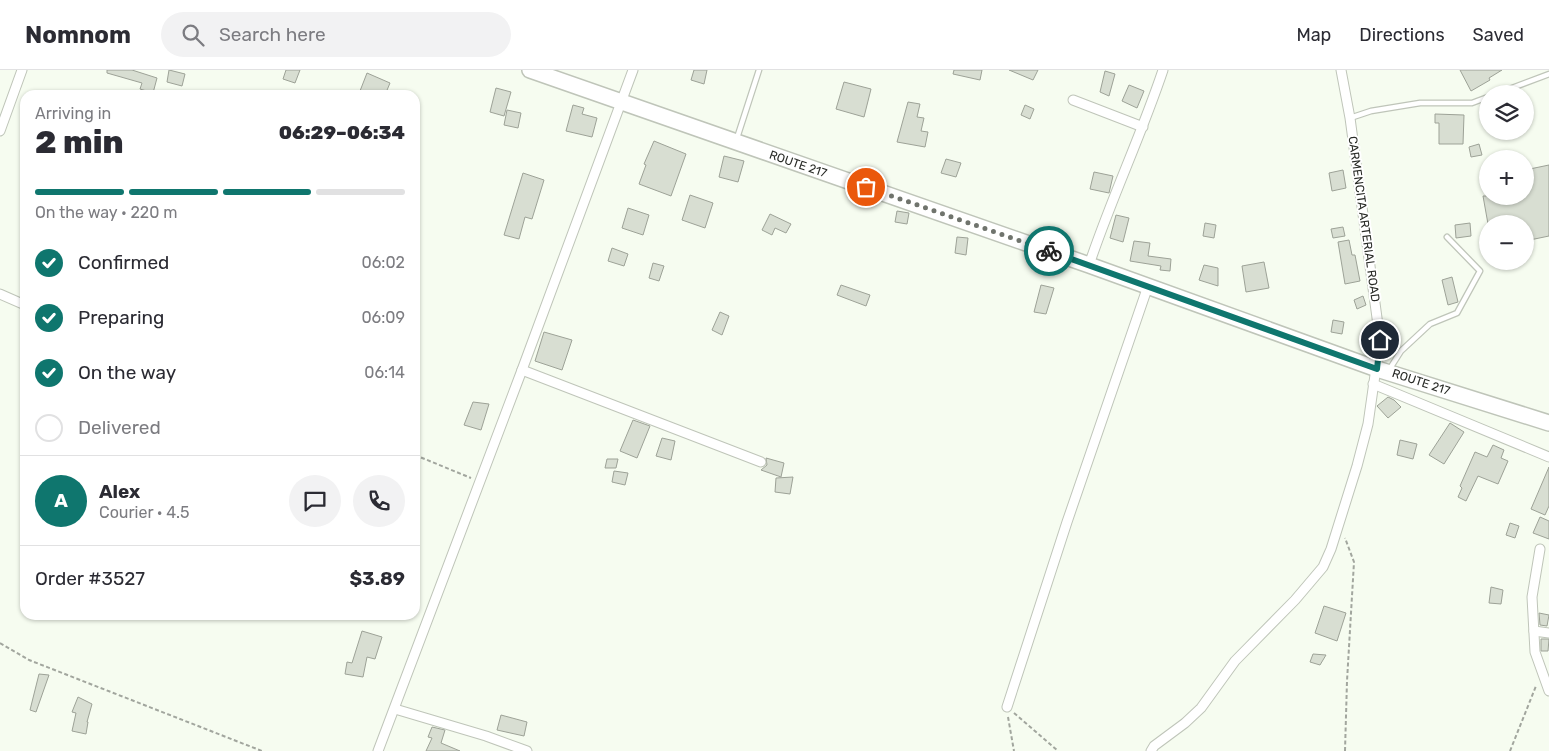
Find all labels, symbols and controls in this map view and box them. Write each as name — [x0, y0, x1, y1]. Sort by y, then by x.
search box — [161, 12, 511, 57]
text: Nomnom — [25, 21, 131, 49]
icon: search — [179, 21, 207, 49]
text: Search here — [219, 23, 326, 46]
text: Map — [1296, 24, 1331, 46]
text: Directions — [1359, 24, 1445, 46]
text: Saved — [1473, 24, 1524, 46]
map controls — [1479, 85, 1534, 270]
button: layers — [1479, 85, 1534, 140]
text: Arriving in — [35, 104, 111, 123]
text: 06:29–06:34 — [279, 121, 405, 144]
text: 2 min — [35, 123, 124, 161]
street label: CARMENCITA ARTERIAL ROAD — [1345, 135, 1383, 303]
street label: ROUTE 217 — [767, 148, 829, 180]
button: + — [1479, 150, 1534, 205]
pin — [845, 166, 887, 208]
icon: bag — [852, 173, 880, 201]
text: On the way · 220 m — [35, 203, 177, 222]
button: − — [1479, 215, 1534, 270]
courier — [1024, 226, 1074, 276]
icon: bike — [1035, 237, 1063, 265]
icon: check — [35, 249, 63, 277]
text: Confirmed — [78, 251, 169, 274]
text: 06:02 — [362, 253, 405, 272]
icon: check — [35, 304, 63, 332]
text: Preparing — [78, 306, 164, 329]
text: 06:09 — [361, 308, 405, 327]
pin — [1359, 319, 1401, 361]
icon: home — [1366, 326, 1394, 354]
icon: check — [35, 359, 63, 387]
text: On the way — [78, 361, 176, 384]
text: 06:14 — [364, 363, 405, 382]
street label: ROUTE 217 — [1390, 366, 1452, 398]
text: Delivered — [78, 416, 161, 439]
button: chat — [289, 475, 341, 527]
button: phone — [353, 475, 405, 527]
text: Alex — [99, 480, 140, 503]
text: A — [54, 489, 68, 512]
text: Courier · 4.5 — [99, 503, 189, 522]
text: Order #3527 — [35, 567, 145, 590]
text: $3.89 — [349, 567, 405, 590]

